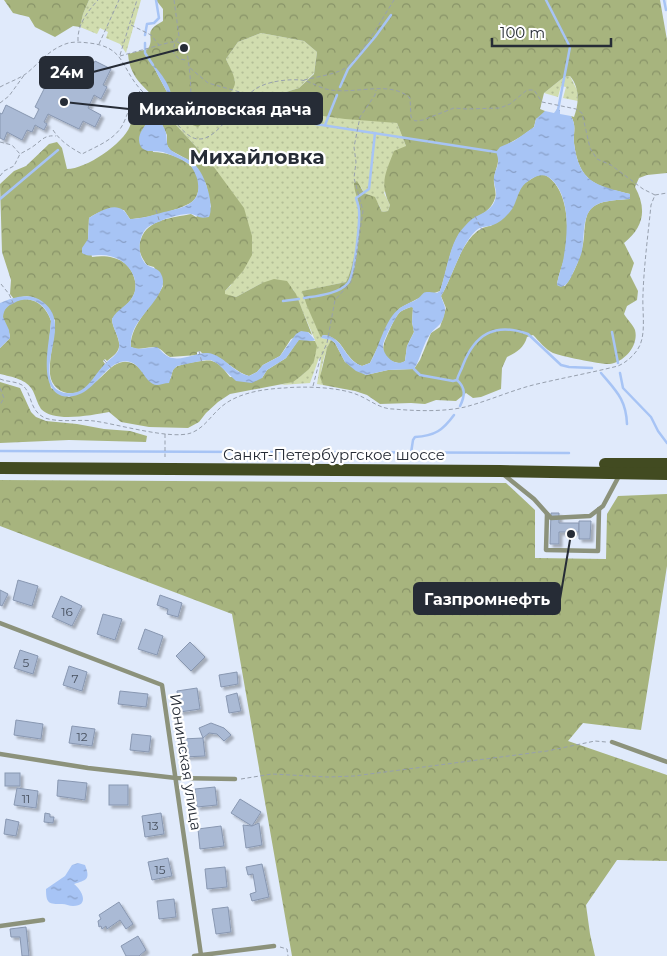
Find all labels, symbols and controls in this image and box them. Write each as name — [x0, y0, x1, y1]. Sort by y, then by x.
scale bar — [492, 15, 611, 47]
text: 100 m — [500, 23, 545, 42]
callout: 24м — [40, 57, 93, 88]
text: 24м — [50, 63, 84, 82]
callout: Михайловская дача — [129, 93, 322, 124]
text: Михайловская дача — [139, 100, 311, 119]
district label: Михайловка — [190, 145, 324, 169]
street label: Санкт-Петербургское шоссе — [223, 445, 445, 464]
callout: Газпромнефть — [414, 583, 560, 614]
text: Газпромнефть — [424, 590, 550, 609]
house number: 16 — [61, 604, 73, 619]
house number: 5 — [23, 655, 30, 670]
house number: 7 — [71, 671, 79, 686]
street label: Ионинская улица — [166, 692, 206, 832]
house number: 12 — [76, 729, 88, 744]
house number: 11 — [22, 791, 30, 806]
house number: 13 — [147, 818, 159, 833]
house number: 15 — [154, 862, 166, 877]

